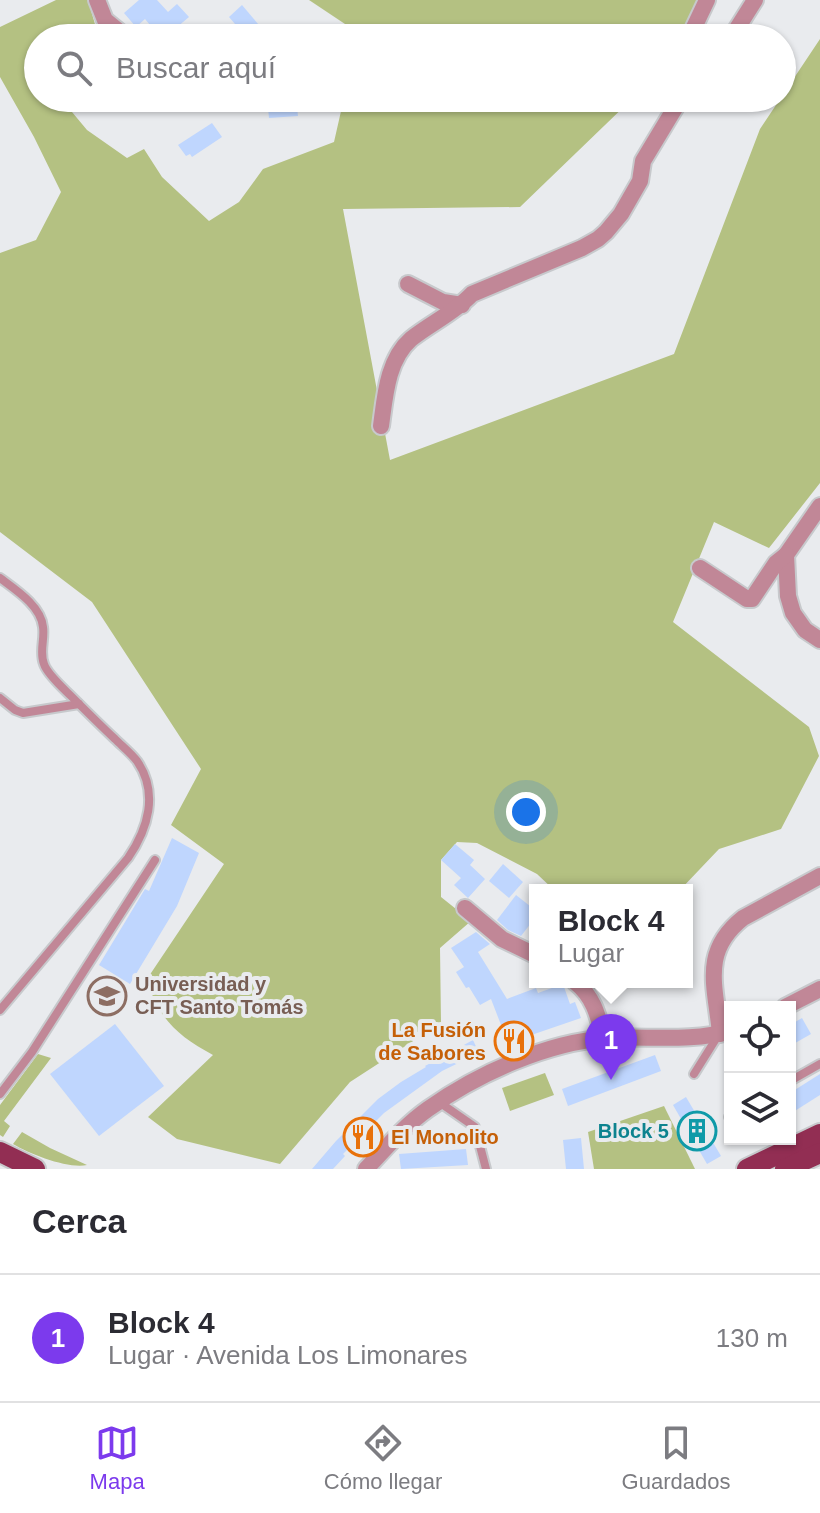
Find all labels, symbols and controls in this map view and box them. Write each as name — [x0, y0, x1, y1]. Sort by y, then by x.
search box — [24, 24, 796, 112]
icon: search — [52, 46, 96, 90]
text: Buscar aquí — [116, 51, 276, 84]
your location — [506, 792, 546, 832]
popup — [529, 884, 693, 988]
text: Block 4 — [558, 904, 664, 937]
text: Lugar — [558, 938, 624, 968]
place label: Universidad y CFT Santo Tomás — [135, 973, 304, 1018]
school or university icon: Universidad y CFT Santo Tomás — [86, 975, 128, 1017]
map controls — [724, 1001, 796, 1145]
button: locate — [724, 1001, 796, 1073]
pin: 1 — [585, 1014, 637, 1080]
place label: La Fusión de Sabores — [378, 1019, 486, 1064]
restaurant icon: La Fusión de Sabores — [493, 1020, 535, 1062]
button: layers — [724, 1073, 796, 1145]
building icon: Block 5 — [676, 1110, 718, 1152]
restaurant icon: El Monolito — [342, 1116, 384, 1158]
place label: Block 5 — [598, 1120, 669, 1142]
place label: El Monolito — [391, 1126, 499, 1148]
text: Cerca — [32, 1202, 127, 1240]
text: Block 4 — [108, 1306, 215, 1339]
text: 1 — [51, 1323, 65, 1353]
text: 130 m — [716, 1323, 788, 1353]
text: Lugar · Avenida Los Limonares — [108, 1340, 467, 1370]
tab: Mapa — [90, 1421, 145, 1495]
tab: Cómo llegar — [324, 1421, 442, 1495]
tab: Guardados — [622, 1421, 730, 1495]

